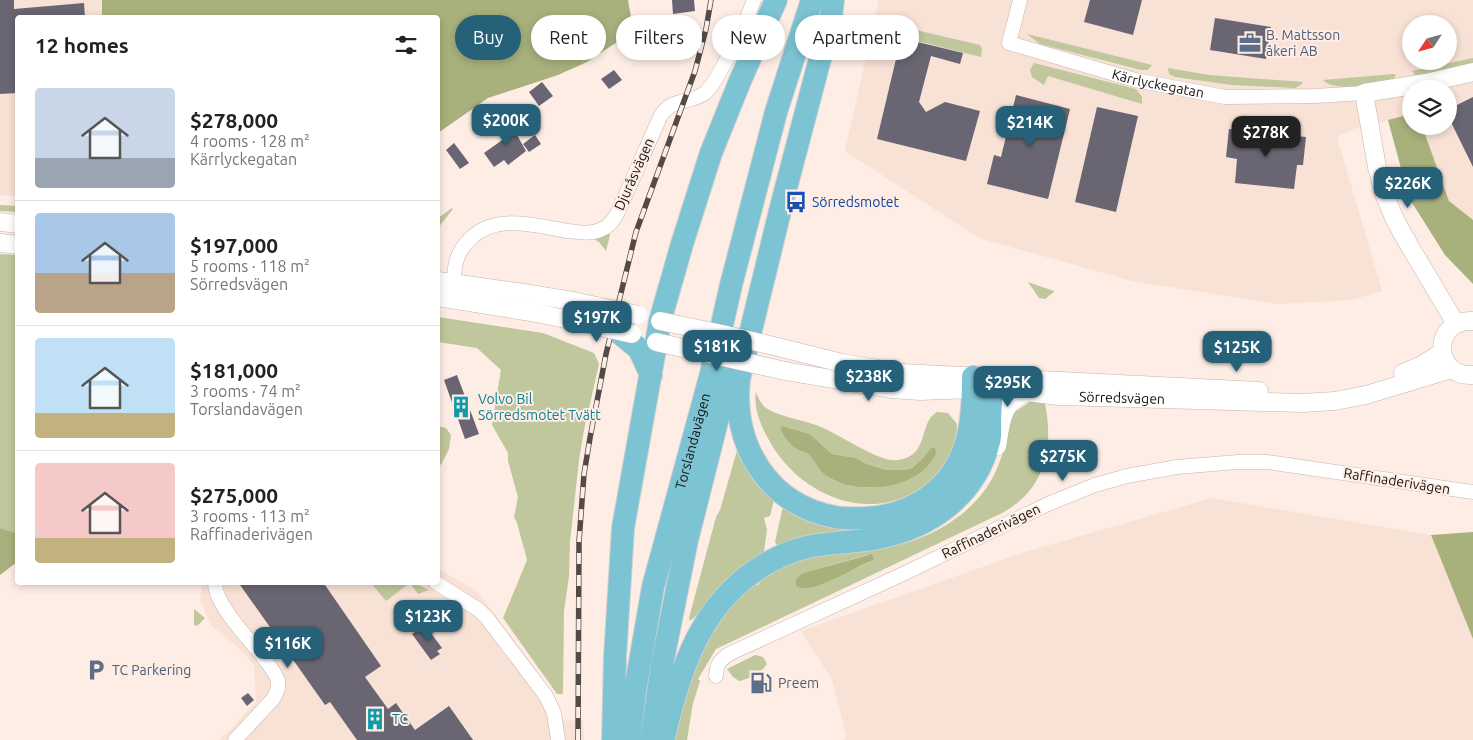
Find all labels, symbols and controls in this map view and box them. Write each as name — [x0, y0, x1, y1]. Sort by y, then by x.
chip: Buy — [455, 15, 521, 60]
chip: Rent — [531, 15, 606, 60]
chip: Filters — [616, 15, 702, 60]
chip: New — [712, 15, 785, 60]
chip: Apartment — [795, 15, 919, 60]
north arrow — [1402, 15, 1458, 70]
map controls — [1402, 15, 1457, 135]
place label: B. Mattsson åkeri AB — [1266, 27, 1340, 59]
office icon: B. Mattsson åkeri AB — [1237, 30, 1263, 56]
icon: filters — [392, 31, 420, 59]
text: 12 homes — [35, 33, 129, 57]
street label: Kärrlyckegatan — [1110, 66, 1205, 101]
button: layers — [1402, 80, 1457, 135]
pin: $200K — [471, 104, 541, 146]
pin: $214K — [995, 106, 1065, 148]
icon: home — [75, 108, 135, 168]
text: $278,000 — [190, 108, 278, 132]
text: $200K — [483, 111, 529, 129]
text: $214K — [1007, 113, 1053, 131]
pin: $278K — [1231, 116, 1301, 158]
text: $278K — [1243, 123, 1289, 141]
text: 4 rooms · 128 m² — [190, 132, 310, 150]
street label: Djuråsvägen — [611, 135, 657, 213]
text: Kärrlyckegatan — [190, 150, 297, 168]
pin: $226K — [1373, 166, 1443, 209]
text: $226K — [1385, 174, 1431, 192]
bus stop icon: Sörredsmotet — [783, 189, 809, 215]
place label: Sörredsmotet — [812, 194, 900, 210]
icon: home — [75, 233, 135, 293]
text: $197,000 — [190, 233, 278, 257]
text: 5 rooms · 118 m² — [190, 257, 310, 275]
text: Sörredsvägen — [190, 275, 288, 293]
pin: $197K — [562, 300, 632, 343]
text: $197K — [574, 308, 620, 326]
pin: $181K — [682, 330, 752, 372]
pin: $125K — [1202, 330, 1272, 373]
text: $181K — [694, 337, 740, 355]
text: $125K — [1214, 338, 1260, 356]
icon: home — [75, 358, 135, 418]
text: $181,000 — [190, 358, 278, 382]
pin: $238K — [834, 360, 904, 402]
pin: $295K — [973, 366, 1043, 408]
text: $238K — [846, 367, 892, 385]
text: $295K — [985, 373, 1031, 391]
text: 3 rooms · 74 m² — [190, 382, 301, 400]
street label: Sörredsvägen — [1079, 389, 1165, 407]
place label: Volvo Bil Sörredsmotet Tvätt — [478, 391, 601, 423]
street label: Torslandavägen — [672, 391, 713, 491]
building icon: Volvo Bil Sörredsmotet Tvätt — [448, 394, 474, 420]
text: Torslandavägen — [190, 400, 303, 418]
pin: $275K — [1028, 440, 1098, 482]
text: $275K — [1040, 447, 1086, 465]
street label: Raffinaderivägen — [1343, 465, 1451, 497]
icon: home — [75, 483, 135, 543]
text: $275,000 — [190, 483, 278, 507]
street label: Raffinaderivägen — [939, 500, 1043, 562]
text: 3 rooms · 113 m² — [190, 507, 310, 525]
text: Raffinaderivägen — [190, 525, 313, 543]
pin: $123K — [393, 600, 463, 642]
text: $123K — [405, 607, 451, 625]
pin: $116K — [253, 626, 323, 669]
text: $116K — [265, 634, 311, 652]
parking icon: TC Parkering — [83, 657, 109, 683]
place label: TC Parkering — [112, 662, 191, 678]
fuel station icon: Preem — [748, 670, 774, 696]
place label: Preem — [778, 675, 819, 691]
building icon: TC — [362, 706, 388, 732]
place label: TC — [392, 711, 409, 727]

